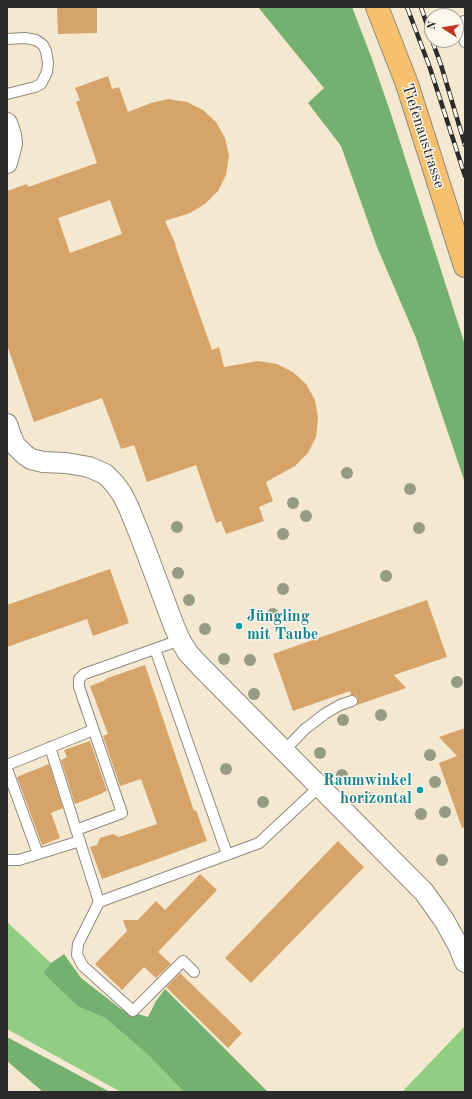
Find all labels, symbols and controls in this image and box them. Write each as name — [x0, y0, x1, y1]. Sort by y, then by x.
north arrow — [424, 8, 464, 48]
text: N — [426, 20, 439, 31]
street label: Tiefenaustrasse — [397, 81, 449, 191]
place label: Jüngling mit Taube — [247, 607, 318, 645]
marker: Jüngling mit Taube — [234, 621, 244, 631]
place label: Raumwinkel horizontal — [323, 771, 412, 809]
marker: Raumwinkel horizontal — [415, 785, 425, 795]

